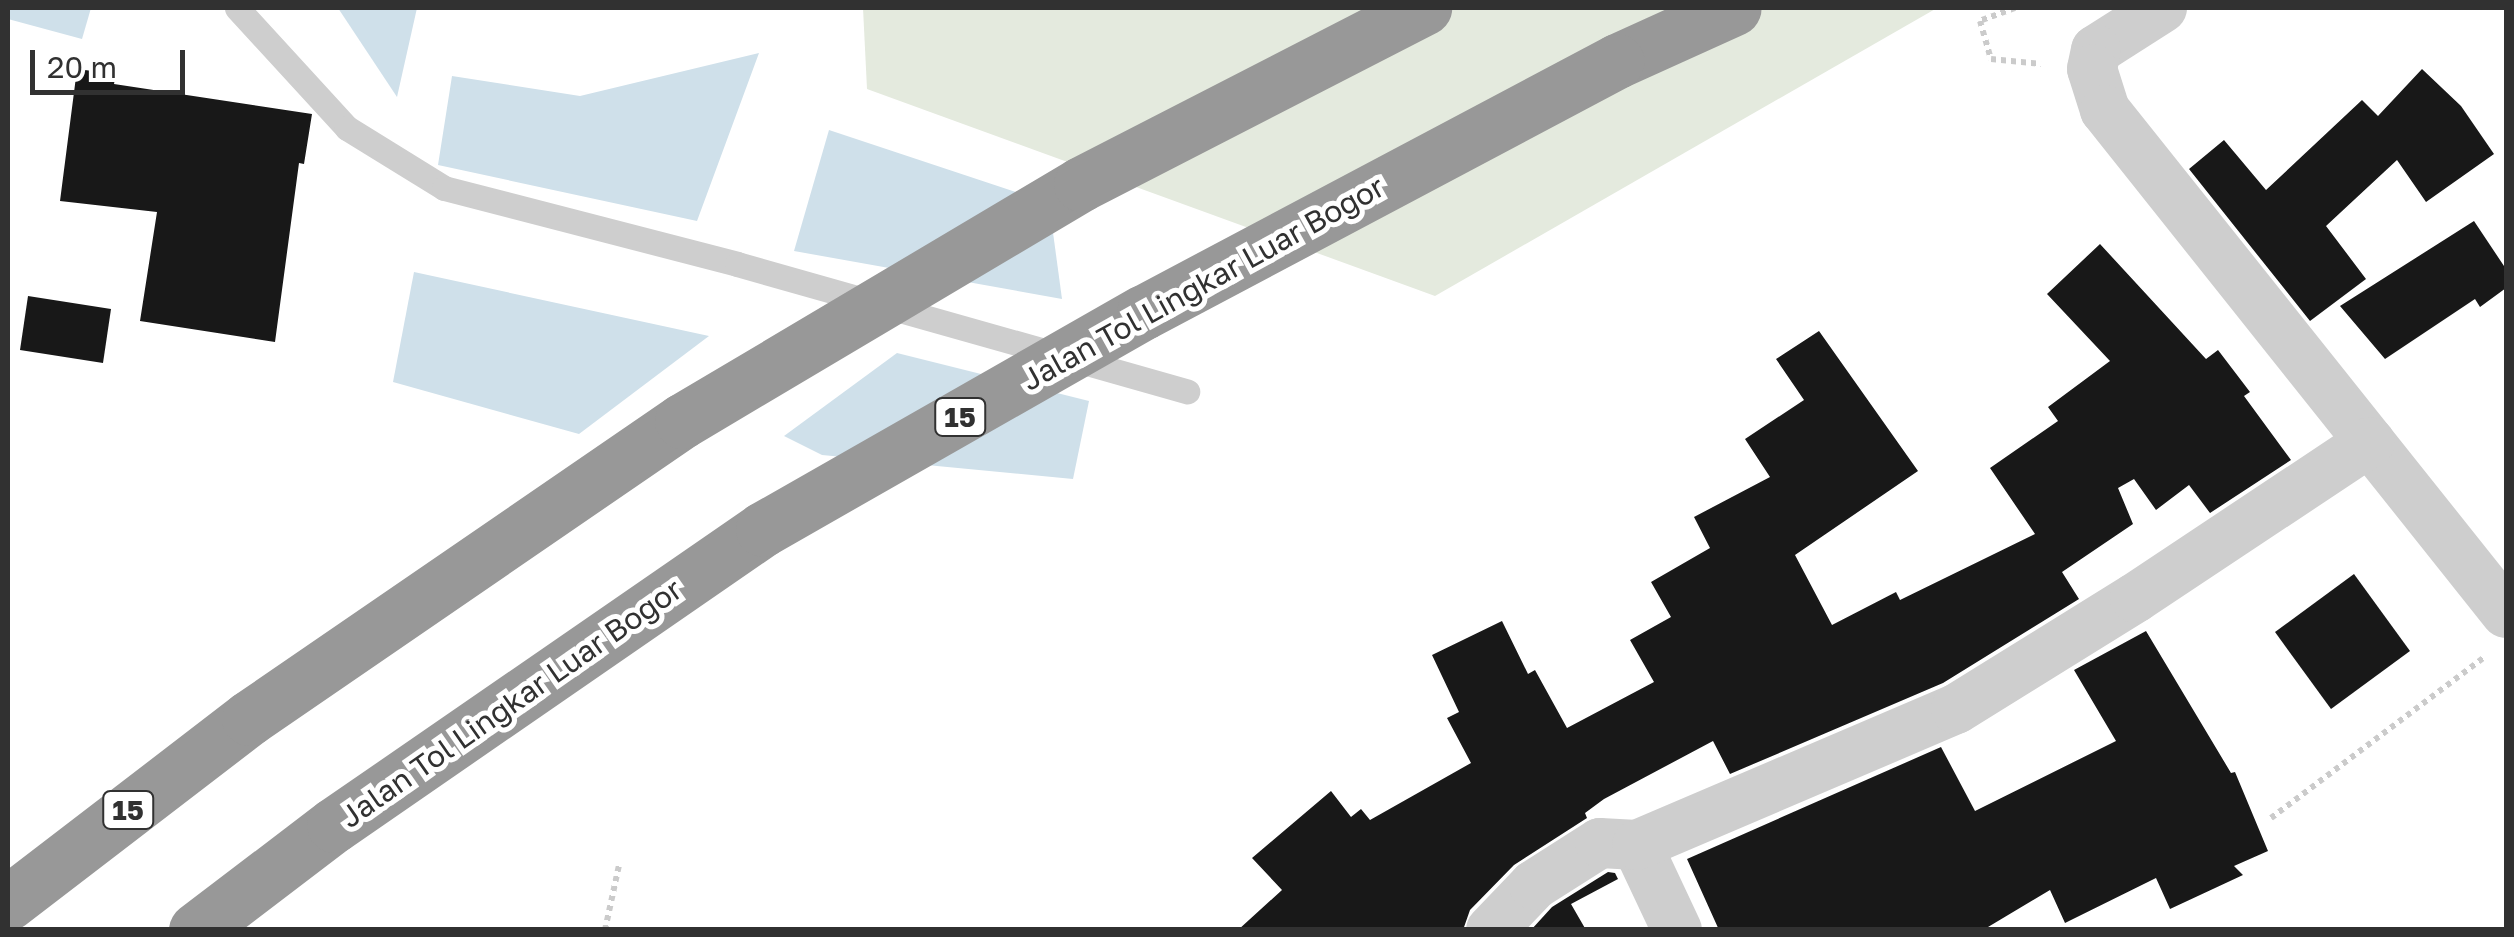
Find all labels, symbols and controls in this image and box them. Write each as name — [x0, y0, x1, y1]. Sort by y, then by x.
scale bar — [35, 30, 190, 92]
text: 20 m — [47, 49, 117, 85]
street label: Jalan Tol Lingkar Luar Bogor — [1015, 168, 1391, 398]
road number: 15 — [932, 394, 988, 440]
street label: Jalan Tol Lingkar Luar Bogor — [333, 571, 689, 835]
road number: 15 — [100, 787, 156, 833]

